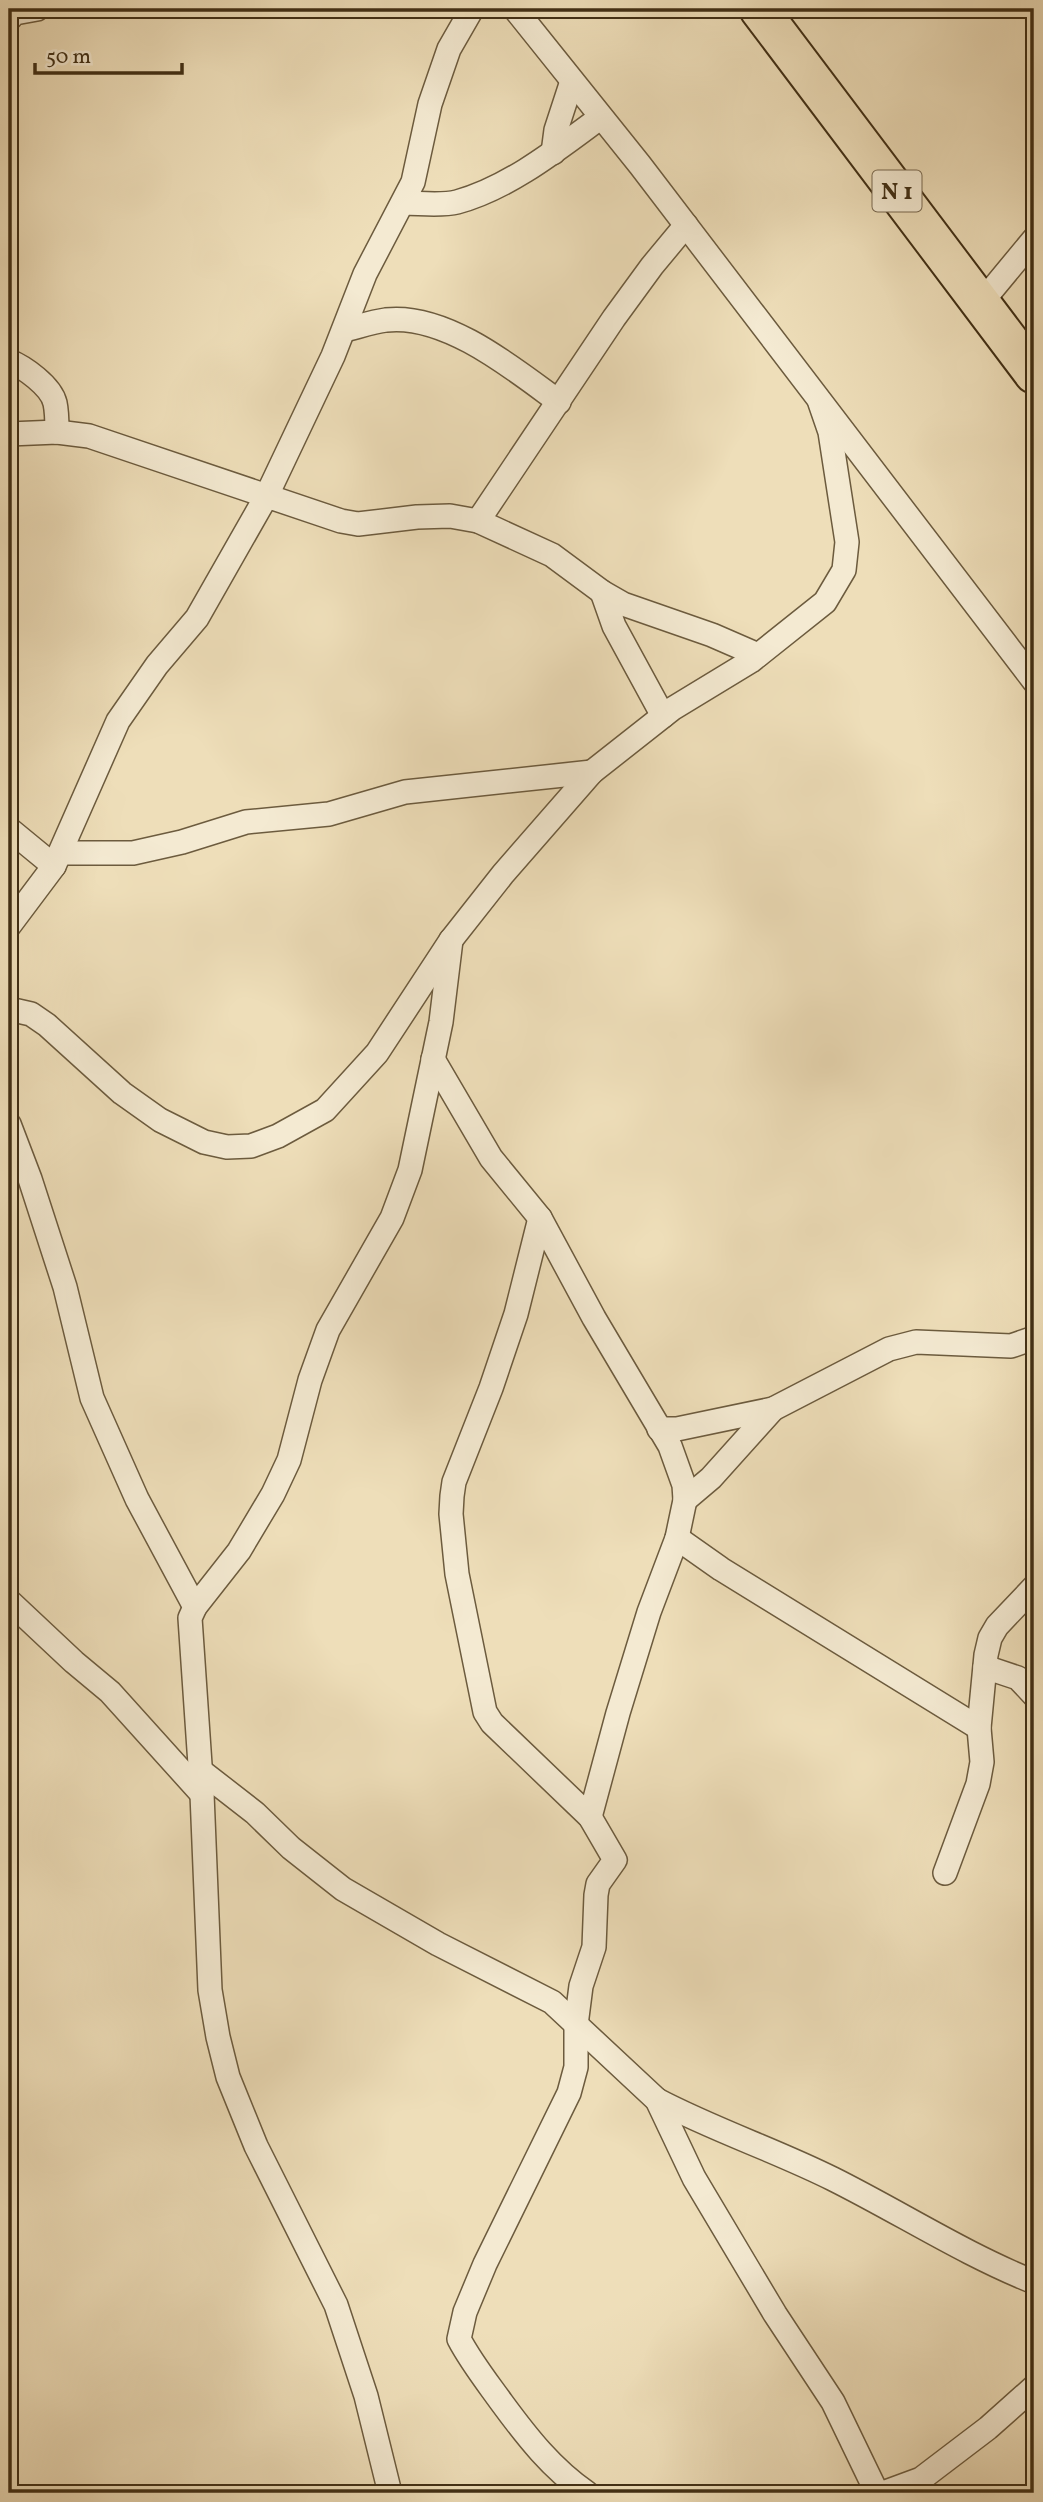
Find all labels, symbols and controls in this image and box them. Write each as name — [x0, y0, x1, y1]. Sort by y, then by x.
scale bar — [35, 32, 182, 76]
text: 50 m — [46, 43, 91, 72]
road number: N 1 — [872, 170, 922, 211]

